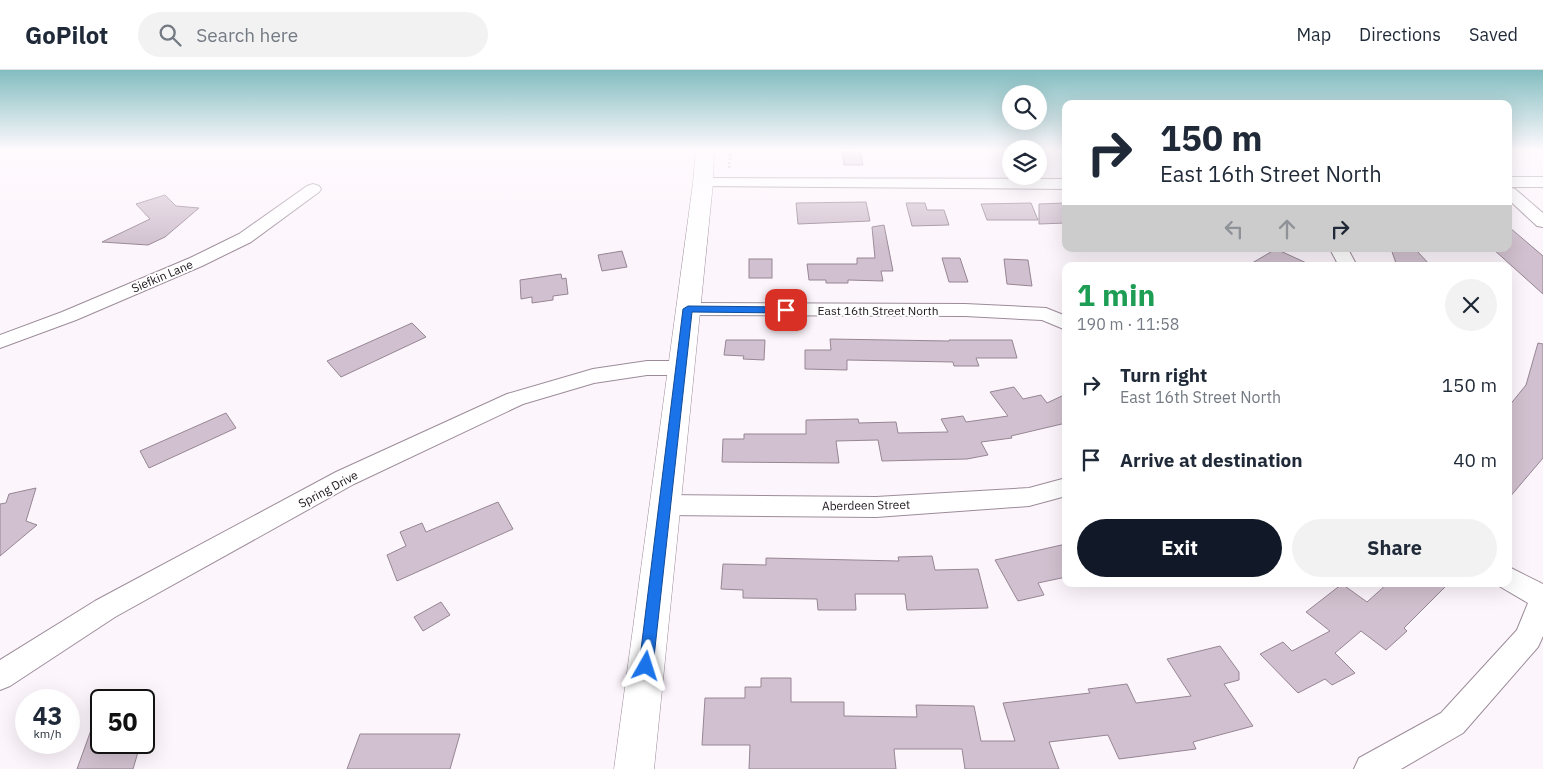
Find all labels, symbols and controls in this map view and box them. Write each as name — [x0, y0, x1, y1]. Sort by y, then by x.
search box — [138, 12, 488, 57]
text: GoPilot — [25, 19, 108, 51]
icon: search — [156, 21, 184, 49]
text: Search here — [196, 23, 298, 47]
text: Map — [1296, 23, 1331, 46]
text: Directions — [1359, 23, 1441, 46]
text: Saved — [1469, 23, 1518, 46]
map controls — [1002, 85, 1047, 185]
button: search — [1002, 85, 1047, 130]
text: 150 m — [1160, 115, 1263, 161]
icon: right — [1077, 120, 1142, 185]
button: layers — [1002, 140, 1047, 185]
text: East 16th Street North — [1160, 159, 1382, 188]
icon: left — [1220, 215, 1248, 243]
icon: ahead — [1273, 215, 1301, 243]
icon: right — [1326, 215, 1354, 243]
street label: Siefkin Lane — [129, 256, 195, 296]
text: 1 min — [1077, 275, 1155, 314]
button: close — [1445, 279, 1497, 331]
pin — [765, 289, 807, 331]
icon: arrive — [772, 296, 800, 324]
street label: East 16th Street North — [818, 303, 938, 318]
text: 190 m · 11:58 — [1077, 314, 1179, 334]
text: Turn right — [1120, 363, 1207, 387]
icon: right — [1077, 371, 1105, 399]
text: 150 m — [1442, 373, 1497, 397]
text: East 16th Street North — [1120, 387, 1281, 407]
icon: arrive — [1077, 446, 1105, 474]
text: Arrive at destination — [1120, 448, 1303, 472]
text: 40 m — [1453, 448, 1497, 472]
street label: Spring Drive — [296, 467, 361, 511]
street label: Aberdeen Street — [822, 497, 910, 513]
button: Exit — [1077, 519, 1282, 577]
button: Share — [1292, 519, 1497, 577]
position arrow — [619, 639, 671, 691]
speed limit sign: 50 — [90, 689, 155, 754]
text: 43 — [32, 699, 63, 732]
text: km/h — [33, 726, 62, 741]

